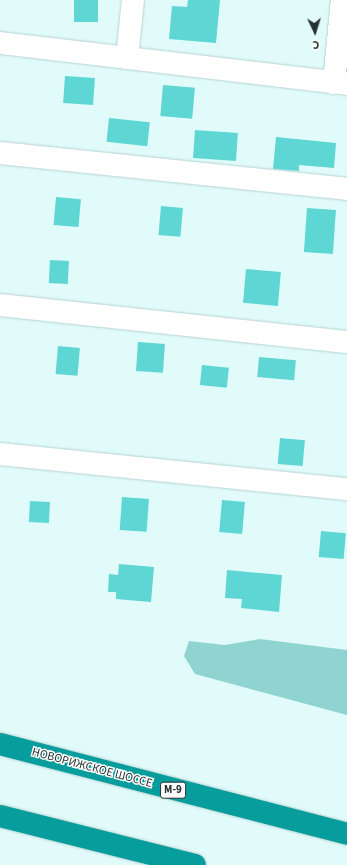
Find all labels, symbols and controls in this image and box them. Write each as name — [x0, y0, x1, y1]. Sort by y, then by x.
north arrow — [295, 12, 335, 52]
text: С — [312, 37, 320, 52]
street label: НОВОРИЖСКОЕ ШОССЕ — [30, 745, 154, 791]
road number: М-9 — [160, 781, 186, 799]

